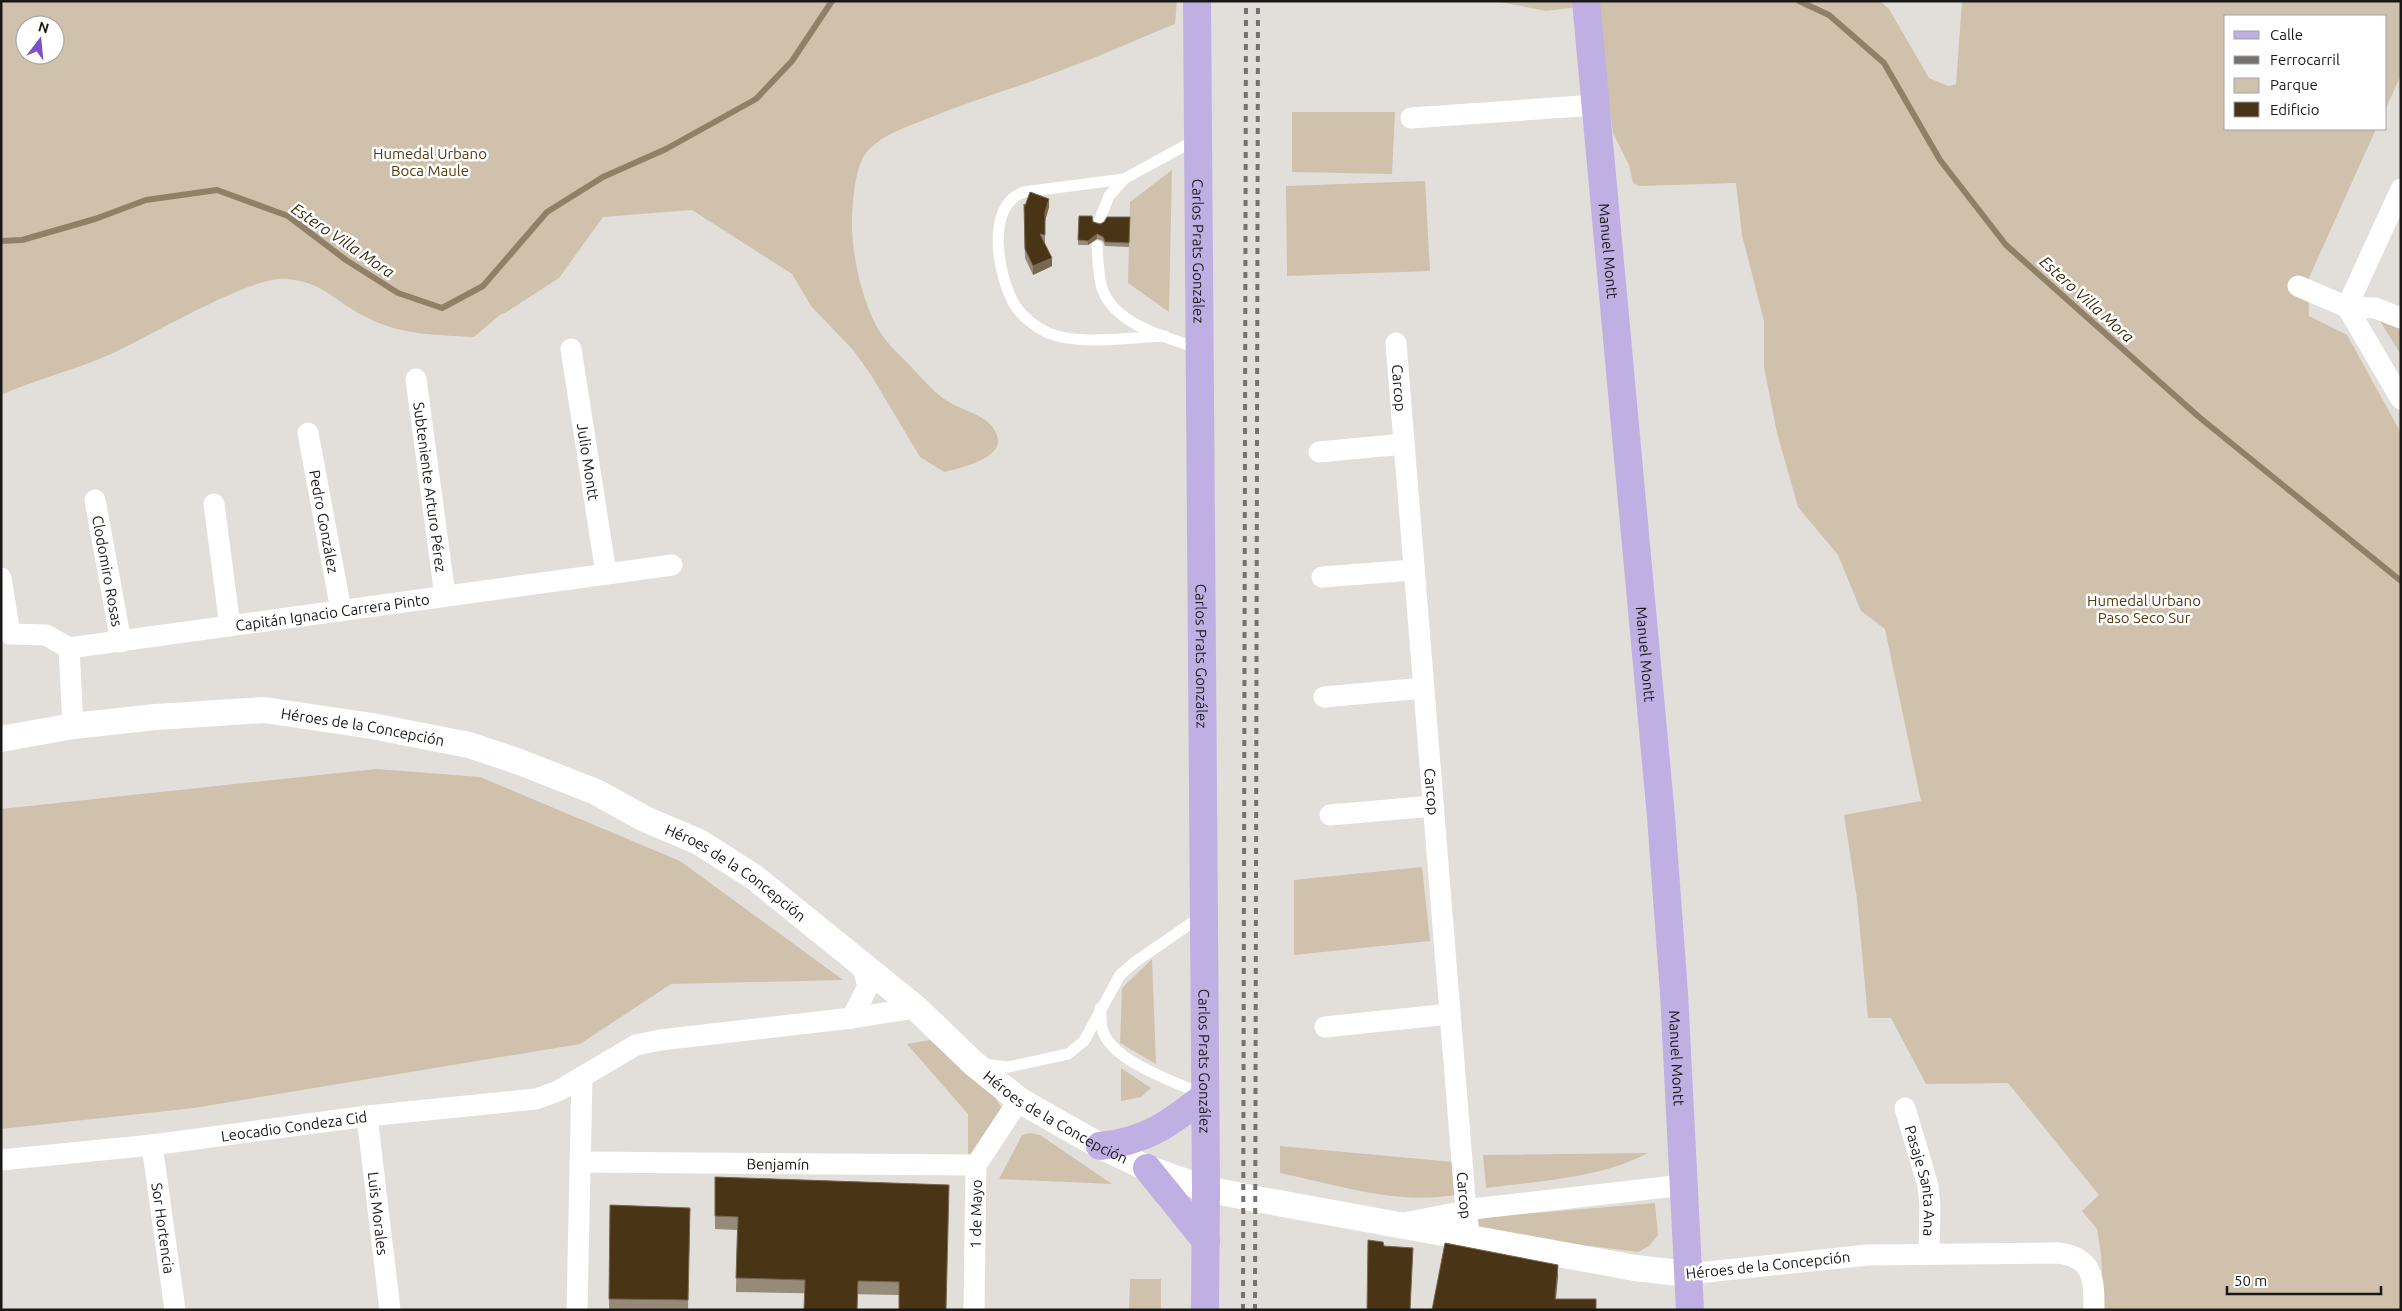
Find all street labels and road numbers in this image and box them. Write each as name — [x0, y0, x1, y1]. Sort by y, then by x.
street label: Carlos Prats González — [1190, 179, 1208, 323]
street label: Manuel Montt — [1596, 202, 1622, 300]
street label: Carcop — [1389, 364, 1410, 412]
street label: Subteniente Arturo Pérez — [411, 401, 450, 573]
street label: Julio Montt — [574, 422, 603, 502]
street label: Pedro González — [307, 468, 342, 575]
street label: Clodomiro Rosas — [89, 514, 126, 628]
street label: Carlos Prats González — [1193, 584, 1211, 728]
street label: Capitán Ignacio Carrera Pinto — [234, 590, 431, 634]
street label: Manuel Montt — [1633, 606, 1659, 703]
street label: Héroes de la Concepción — [280, 704, 446, 749]
street label: Carcop — [1422, 767, 1443, 816]
street label: Héroes de la Concepción — [663, 820, 810, 924]
street label: Carlos Prats González — [1196, 989, 1214, 1133]
street label: Manuel Montt — [1666, 1010, 1688, 1106]
street label: Héroes de la Concepción — [980, 1067, 1131, 1166]
street label: Leocadio Condeza Cid — [220, 1108, 368, 1144]
street label: Pasaje Santa Ana — [1902, 1123, 1939, 1236]
street label: Benjamín — [746, 1155, 810, 1172]
street label: Luis Morales — [365, 1171, 392, 1256]
street label: Carcop — [1454, 1171, 1476, 1220]
street label: 1 de Mayo — [966, 1179, 984, 1249]
street label: Sor Hortencia — [149, 1182, 178, 1275]
street label: Héroes de la Concepción — [1685, 1248, 1851, 1282]

